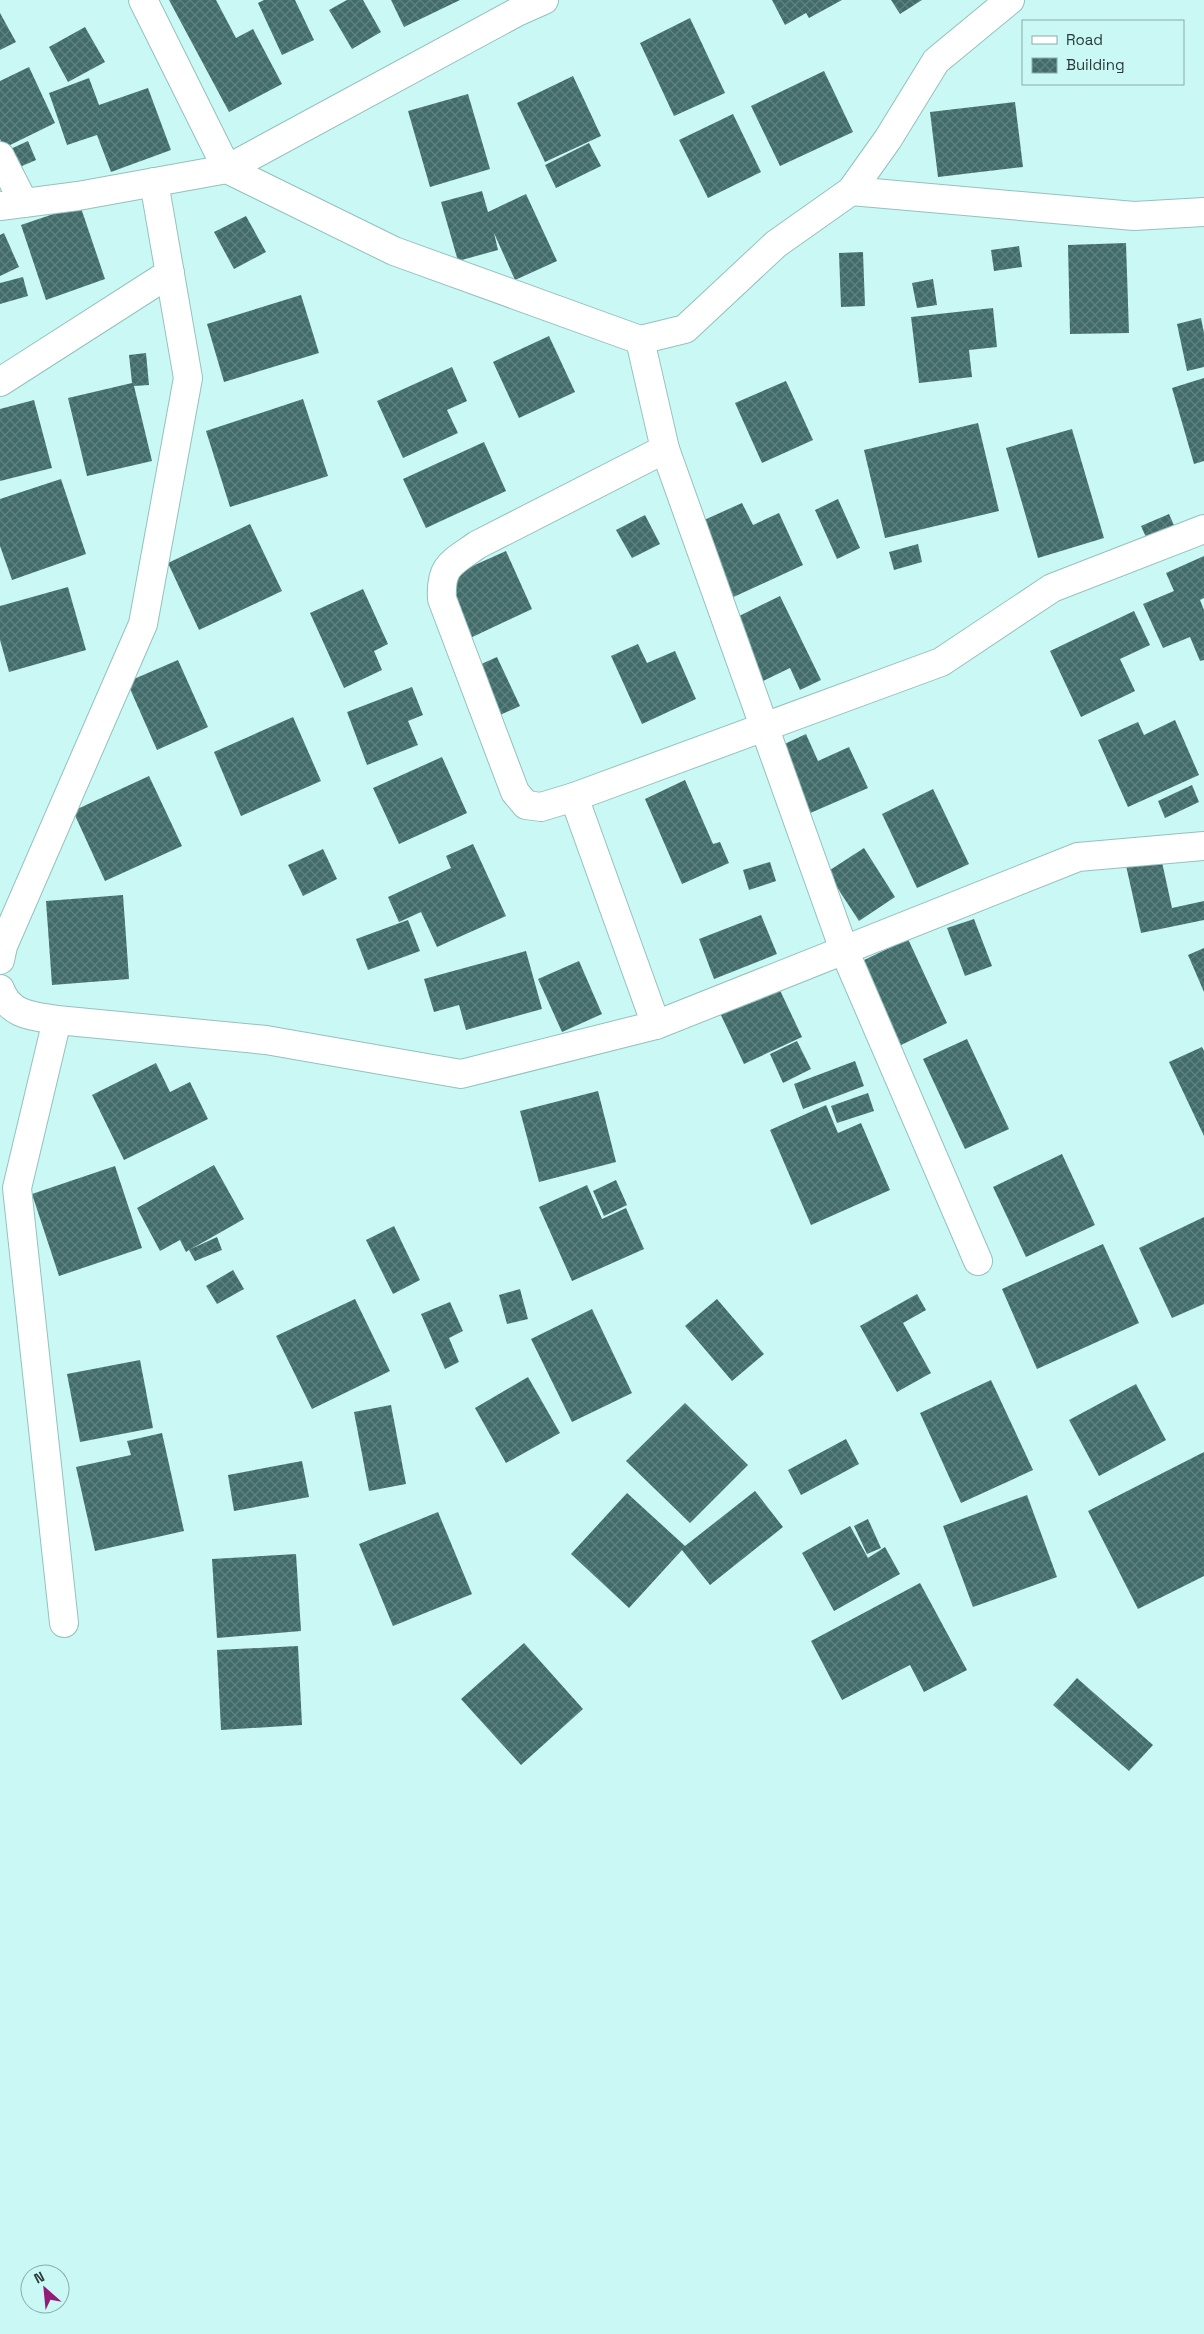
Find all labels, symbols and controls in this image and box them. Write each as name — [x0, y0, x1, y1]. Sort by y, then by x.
legend — [1022, 20, 1184, 85]
text: Road — [1066, 30, 1103, 49]
text: Building — [1066, 55, 1125, 74]
north arrow — [20, 2264, 70, 2314]
text: N — [31, 2267, 47, 2288]

